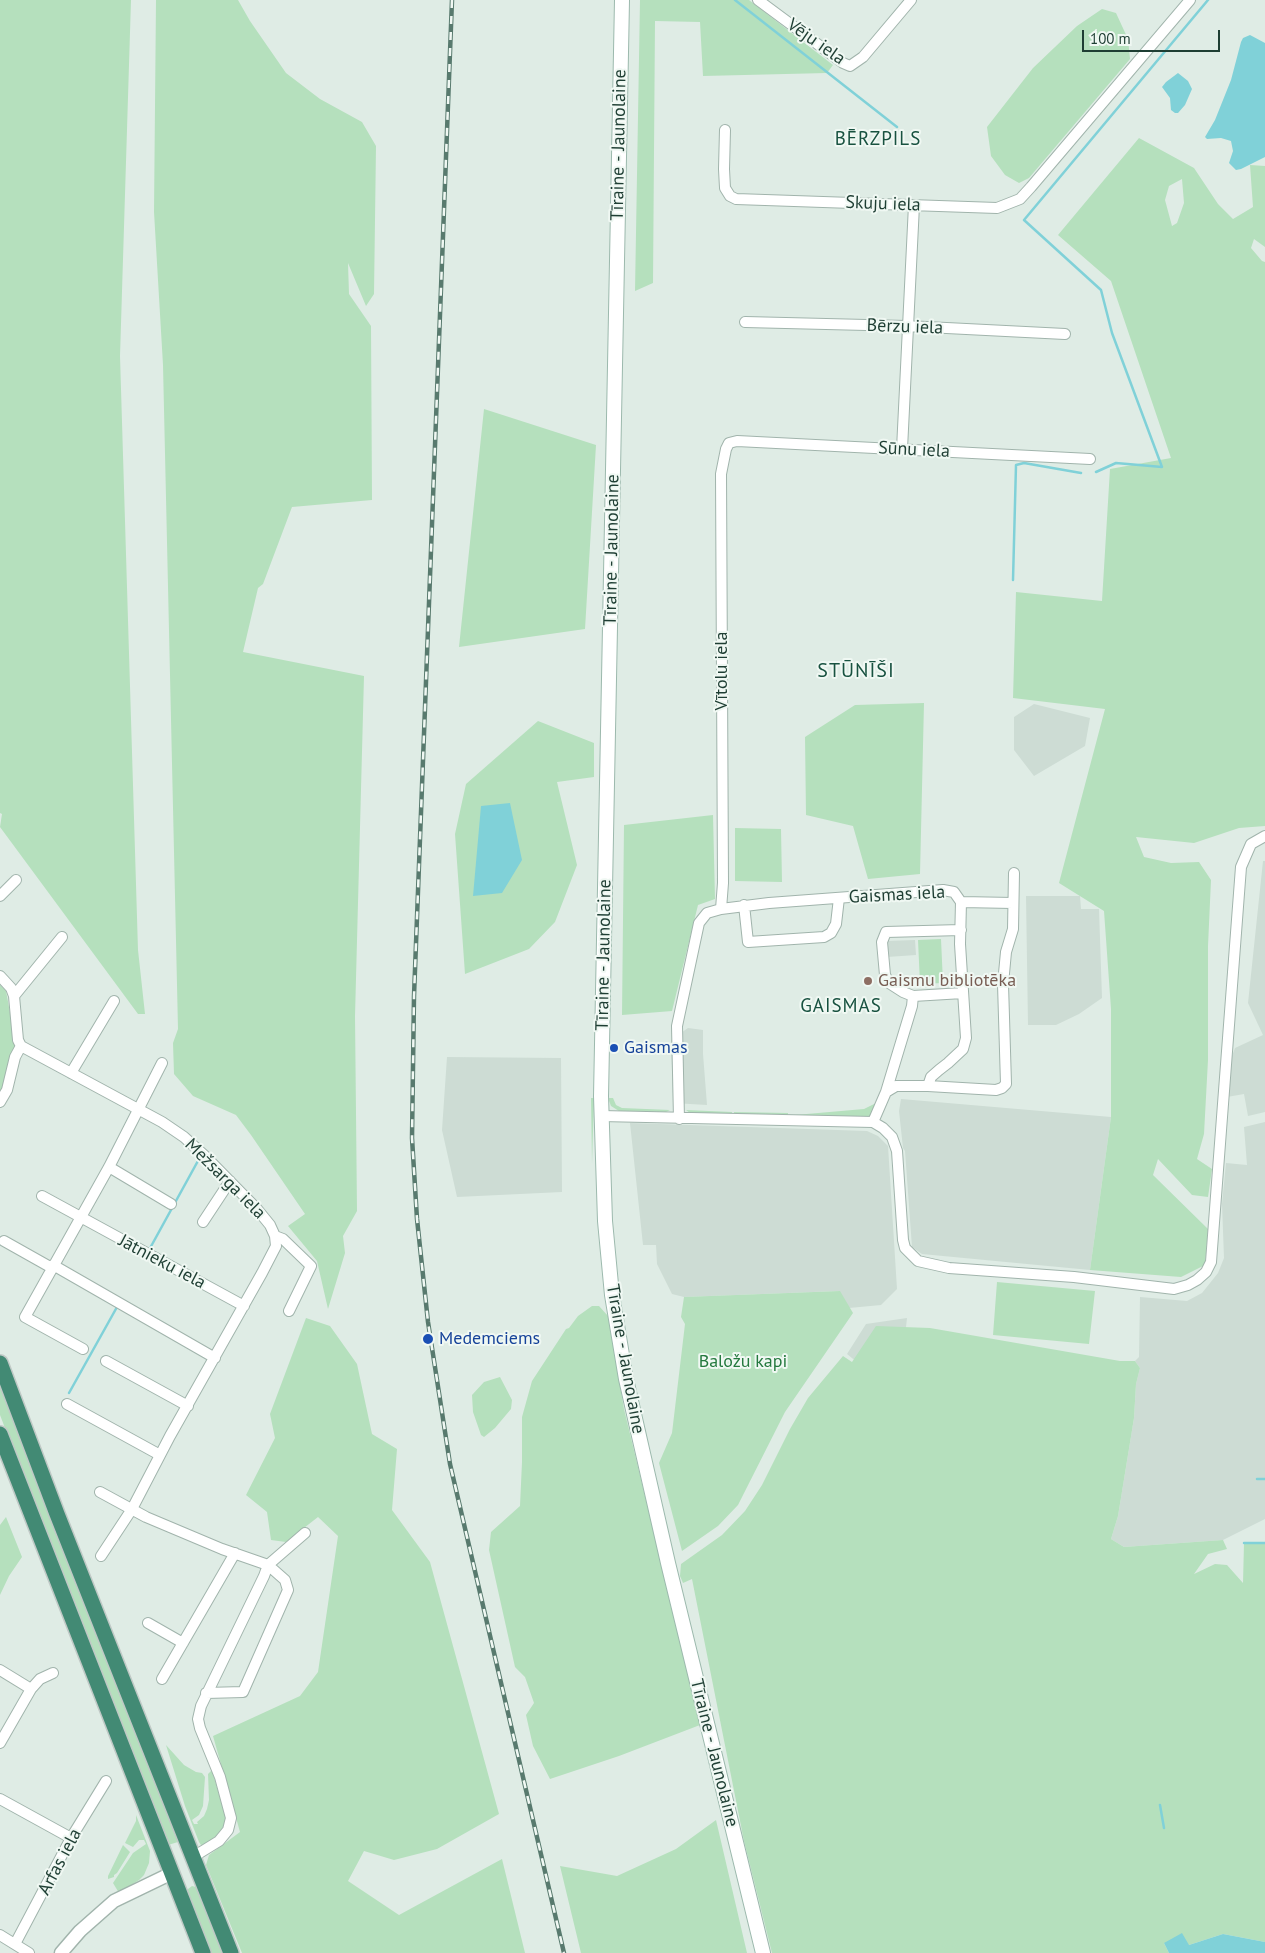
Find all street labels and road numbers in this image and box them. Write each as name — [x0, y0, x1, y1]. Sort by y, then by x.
street label: Vēju iela — [783, 14, 849, 70]
street label: Tīraine - Jaunolaine — [607, 69, 631, 221]
street label: Skuju iela — [845, 192, 921, 216]
street label: Bērzu iela — [866, 315, 944, 339]
street label: Sūnu iela — [878, 437, 950, 463]
street label: Tīraine - Jaunolaine — [600, 474, 624, 626]
street label: Vītolu iela — [711, 632, 733, 710]
street label: Tīraine - Jaunolaine — [592, 879, 616, 1031]
street label: Gaismas iela — [848, 882, 946, 908]
street label: Mežsarga iela — [180, 1134, 270, 1224]
street label: Jātnieku iela — [115, 1230, 209, 1294]
street label: Tīraine - Jaunolaine — [601, 1283, 649, 1435]
street label: Tīraine - Jaunolaine — [685, 1677, 743, 1829]
street label: Arfas iela — [34, 1825, 86, 1899]

